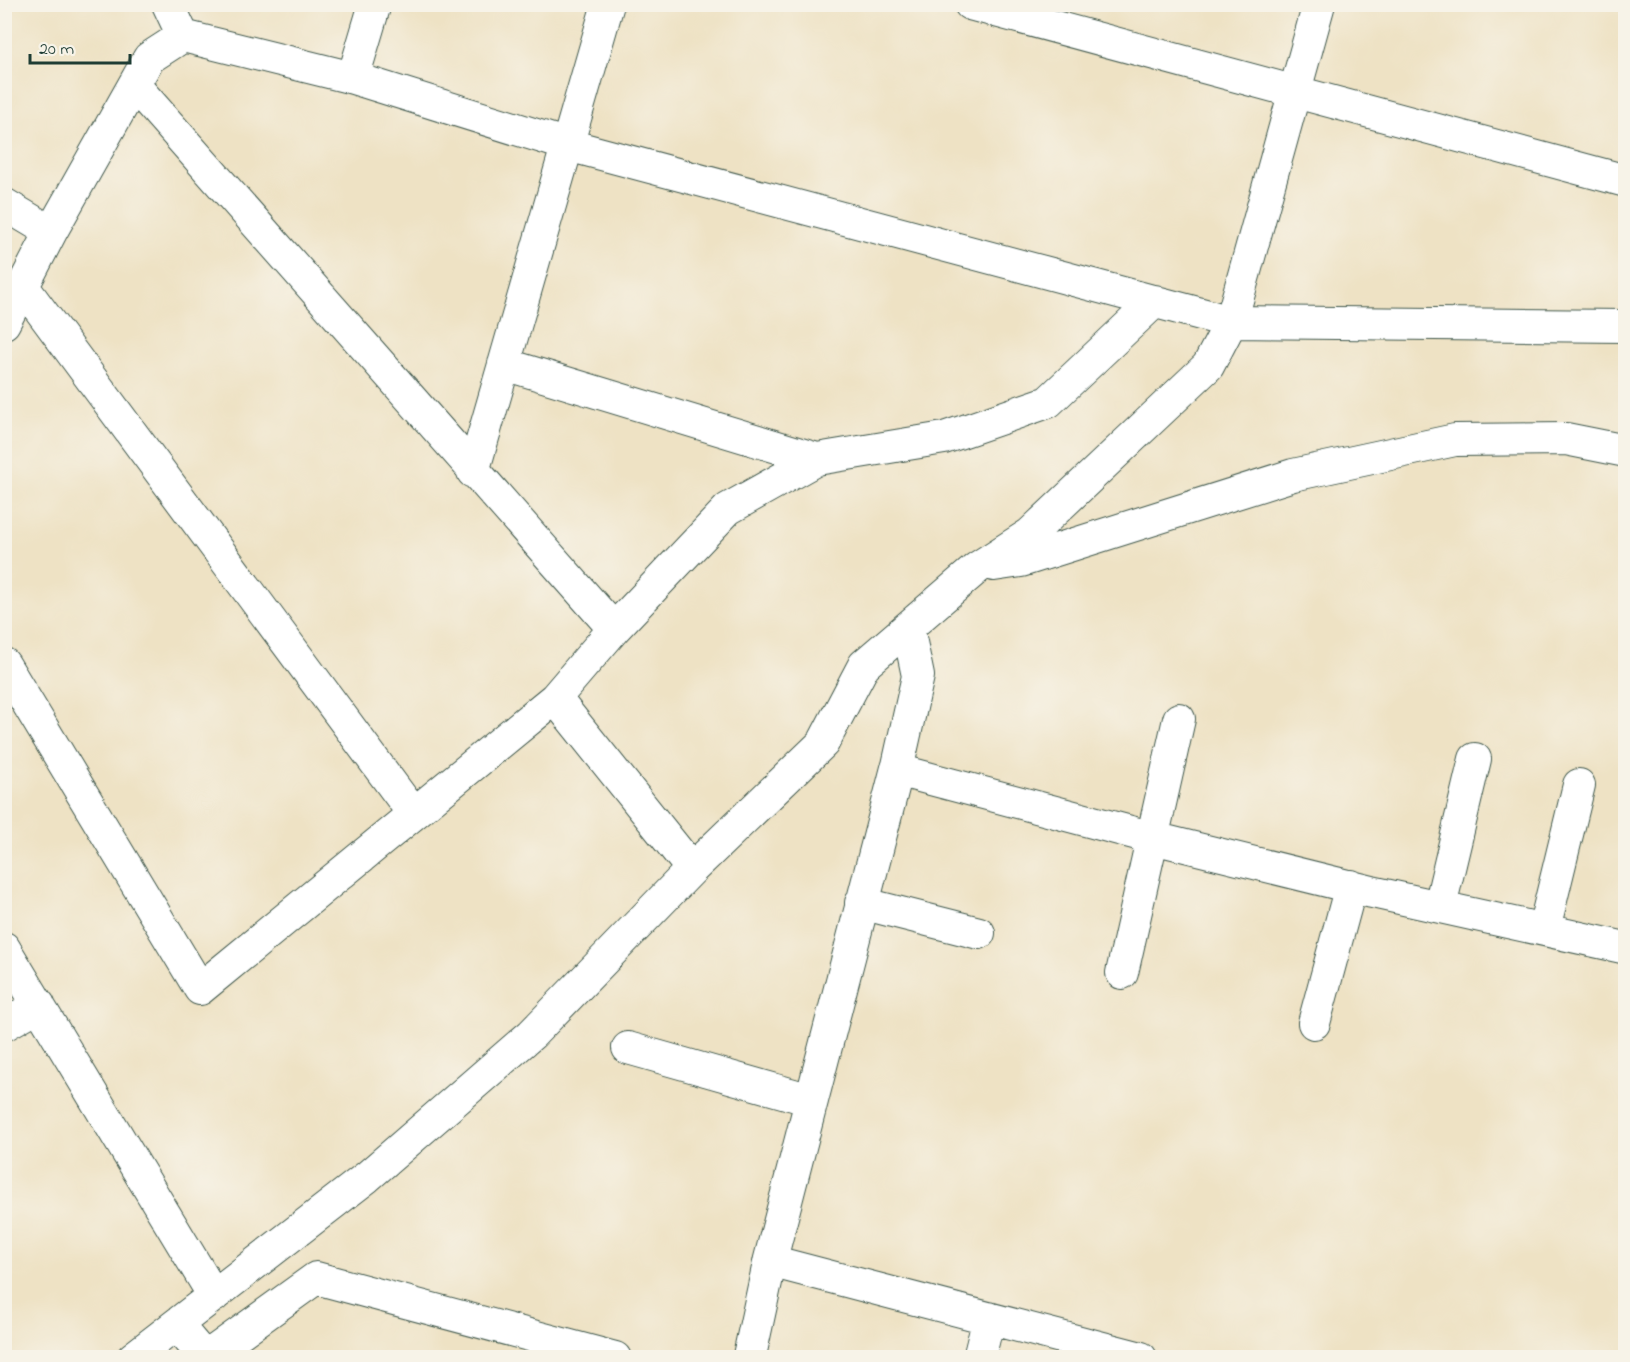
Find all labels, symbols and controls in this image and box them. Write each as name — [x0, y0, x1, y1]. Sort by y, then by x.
scale bar — [30, 27, 130, 65]
text: 20 m — [39, 37, 74, 63]

